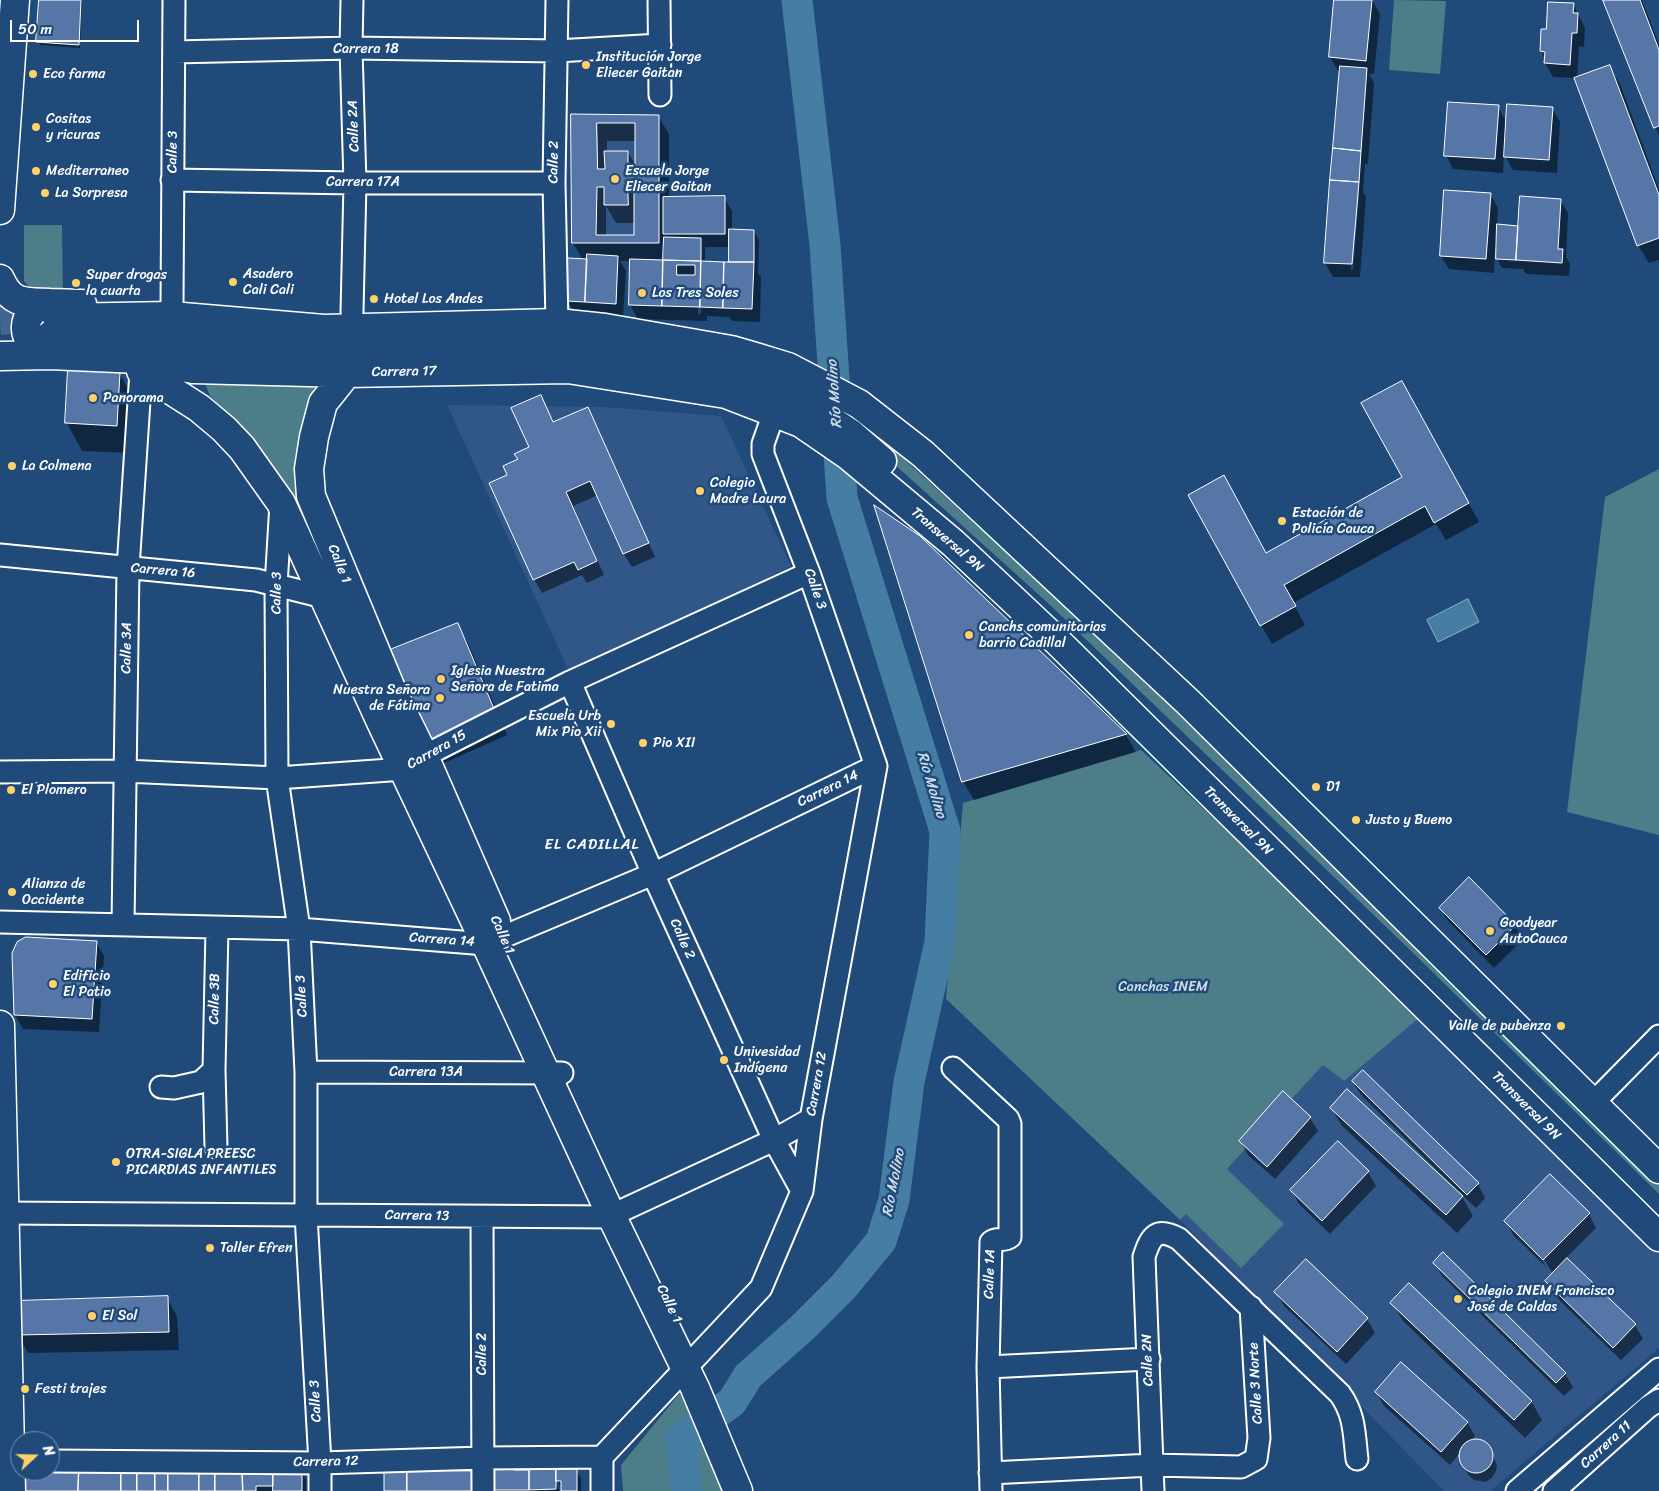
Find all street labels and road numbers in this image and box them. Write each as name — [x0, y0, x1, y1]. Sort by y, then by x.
street label: Carrera 18 — [333, 41, 399, 57]
street label: Calle 2A — [345, 100, 363, 152]
street label: Calle 3 — [164, 131, 182, 173]
street label: Calle 2 — [545, 141, 563, 183]
street label: Carrera 17A — [326, 174, 400, 190]
street label: Carrera 17 — [371, 363, 437, 381]
street label: Transversal 9N — [907, 504, 987, 576]
street label: Calle 1 — [324, 542, 354, 586]
street label: Carrera 16 — [130, 560, 196, 582]
street label: Calle 3 — [800, 566, 830, 612]
street label: Calle 3 — [268, 572, 286, 614]
street label: Calle 3A — [118, 622, 136, 674]
street label: Carrera 15 — [404, 727, 470, 773]
street label: Carrera 14 — [795, 767, 861, 811]
street label: Transversal 9N — [1200, 783, 1276, 859]
street label: Calle 1 — [486, 913, 518, 957]
street label: Calle 2 — [666, 916, 698, 962]
street label: Carrera 14 — [409, 929, 475, 951]
street label: Calle 3B — [206, 973, 224, 1025]
street label: Calle 3 — [293, 974, 311, 1018]
street label: Carrera 12 — [803, 1051, 831, 1117]
street label: Carrera 13A — [389, 1064, 463, 1080]
street label: Transversal 9N — [1488, 1068, 1564, 1144]
street label: Carrera 13 — [385, 1207, 449, 1225]
street label: Calle 1A — [981, 1249, 999, 1299]
street label: Calle 1 — [653, 1282, 685, 1326]
street label: Calle 2 — [474, 1333, 490, 1375]
street label: Calle 2N — [1139, 1334, 1157, 1386]
street label: Calle 3 Norte — [1245, 1342, 1267, 1424]
street label: Calle 3 — [307, 1379, 325, 1423]
street label: Carrera 11 — [1577, 1418, 1635, 1472]
street label: Carrera 12 — [293, 1453, 359, 1471]

